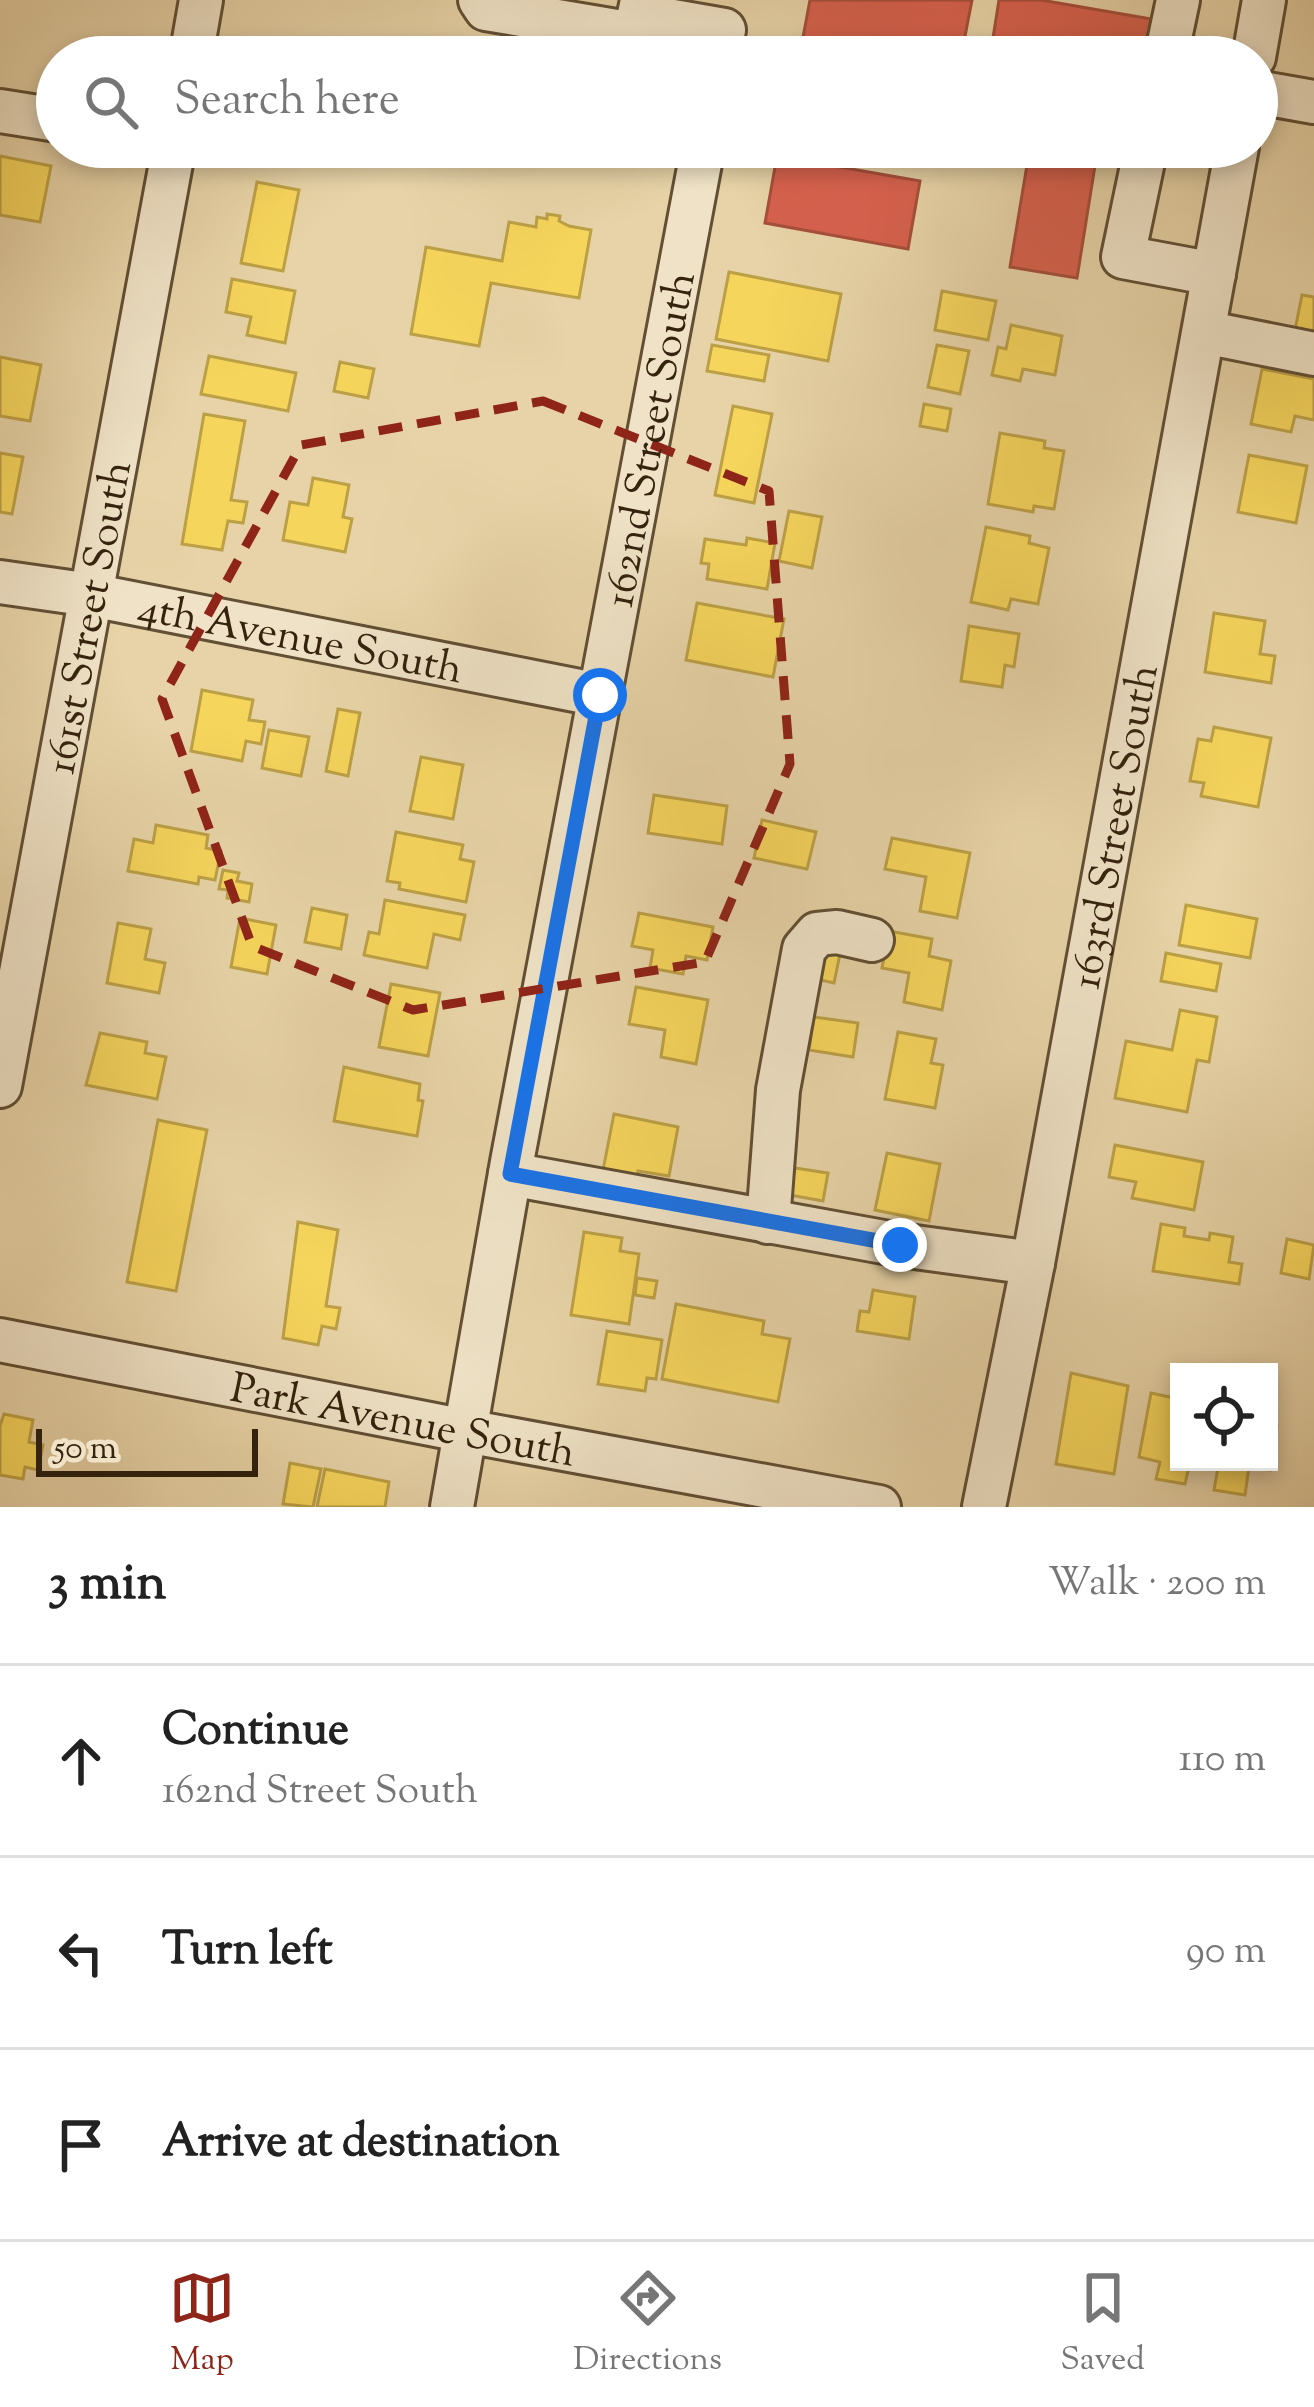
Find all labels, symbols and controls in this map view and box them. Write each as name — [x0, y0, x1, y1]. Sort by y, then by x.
search box — [36, 36, 1278, 168]
icon: search — [78, 69, 144, 135]
text: Search here — [174, 70, 400, 135]
street label: 162nd Street South — [592, 267, 714, 613]
street label: 161st Street South — [33, 456, 150, 780]
street label: 4th Avenue South — [133, 580, 467, 702]
street label: 163rd Street South — [1059, 660, 1177, 994]
route start — [573, 668, 627, 722]
route end — [873, 1218, 927, 1272]
street label: Park Avenue South — [225, 1361, 580, 1486]
map controls — [1170, 1363, 1278, 1471]
button: locate — [1170, 1363, 1278, 1471]
scale bar — [36, 1423, 258, 1476]
text: 50 m — [54, 1426, 117, 1474]
text: 3 min — [48, 1549, 166, 1622]
text: Walk · 200 m — [1048, 1557, 1266, 1613]
text: Continue — [162, 1700, 349, 1765]
icon: ahead — [48, 1728, 114, 1794]
text: 110 m — [1179, 1733, 1266, 1789]
text: 162nd Street South — [162, 1765, 478, 1821]
icon: left — [48, 1920, 114, 1986]
text: Turn left — [162, 1920, 333, 1985]
text: 90 m — [1186, 1925, 1266, 1981]
icon: arrive — [48, 2112, 114, 2178]
text: Arrive at destination — [162, 2112, 560, 2177]
tab: Map — [169, 2265, 235, 2385]
tab: Directions — [573, 2265, 722, 2385]
tab: Saved — [1060, 2265, 1145, 2385]

